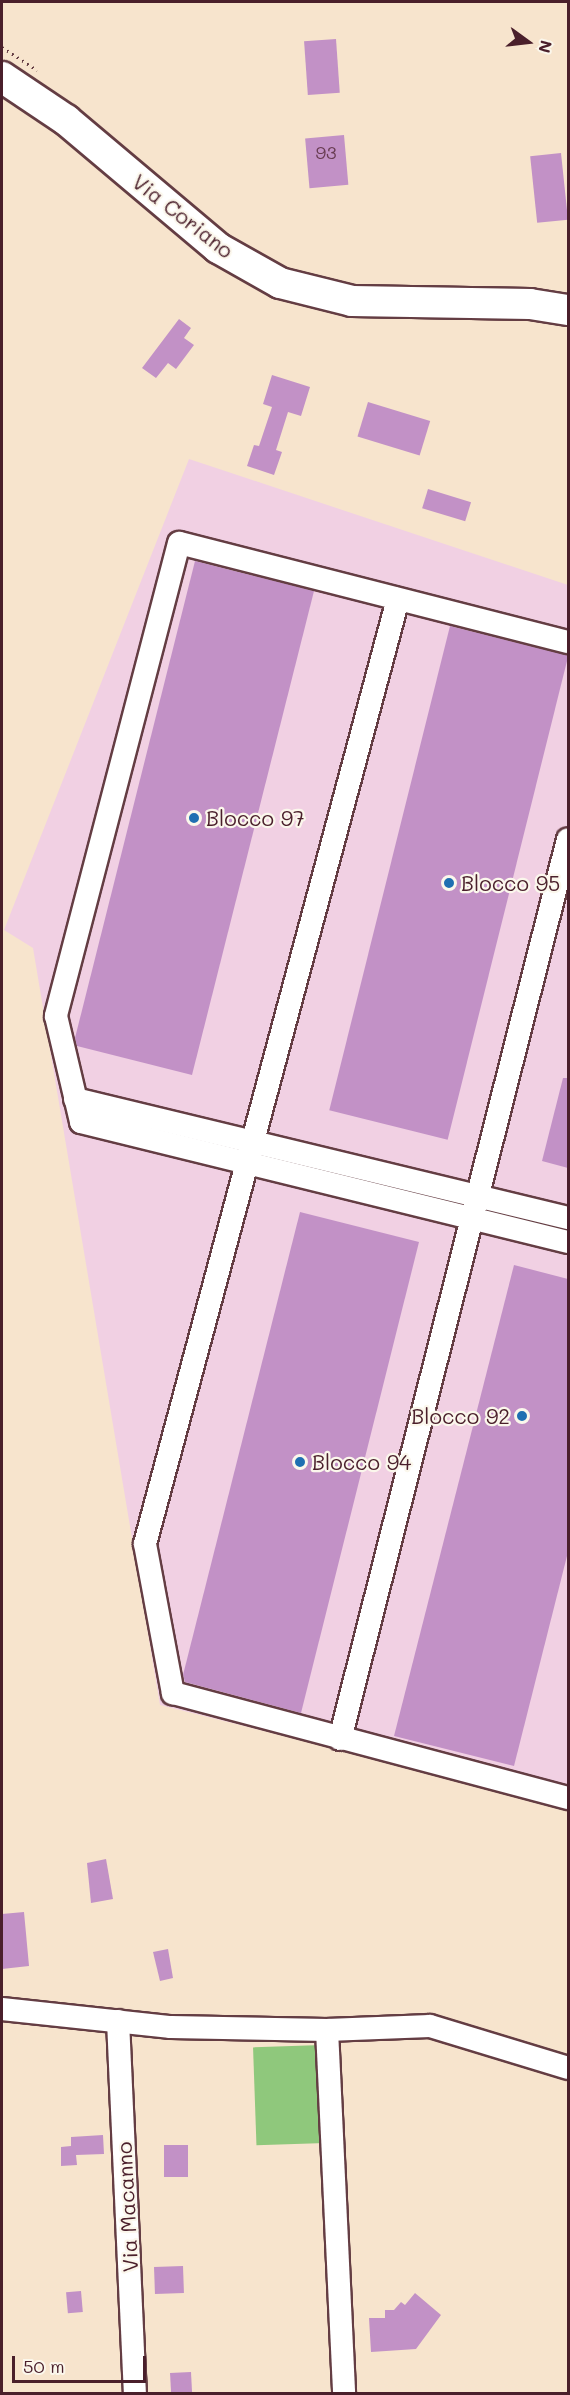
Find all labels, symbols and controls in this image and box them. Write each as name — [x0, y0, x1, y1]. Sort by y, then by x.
north arrow — [498, 12, 558, 72]
text: N — [534, 38, 558, 55]
house number: 93 — [315, 141, 337, 163]
street label: Via Coriano — [127, 169, 239, 263]
place label: Blocco 97 — [206, 805, 305, 831]
marker: Blocco 97 — [187, 811, 201, 825]
place label: Blocco 95 — [461, 870, 560, 896]
marker: Blocco 95 — [442, 876, 456, 890]
place label: Blocco 92 — [411, 1403, 510, 1429]
marker: Blocco 92 — [515, 1409, 529, 1423]
place label: Blocco 94 — [312, 1449, 411, 1475]
marker: Blocco 94 — [293, 1455, 307, 1469]
street label: Via Macanno — [111, 2141, 143, 2273]
scale bar — [15, 2344, 148, 2382]
text: 50 m — [23, 2354, 65, 2378]

